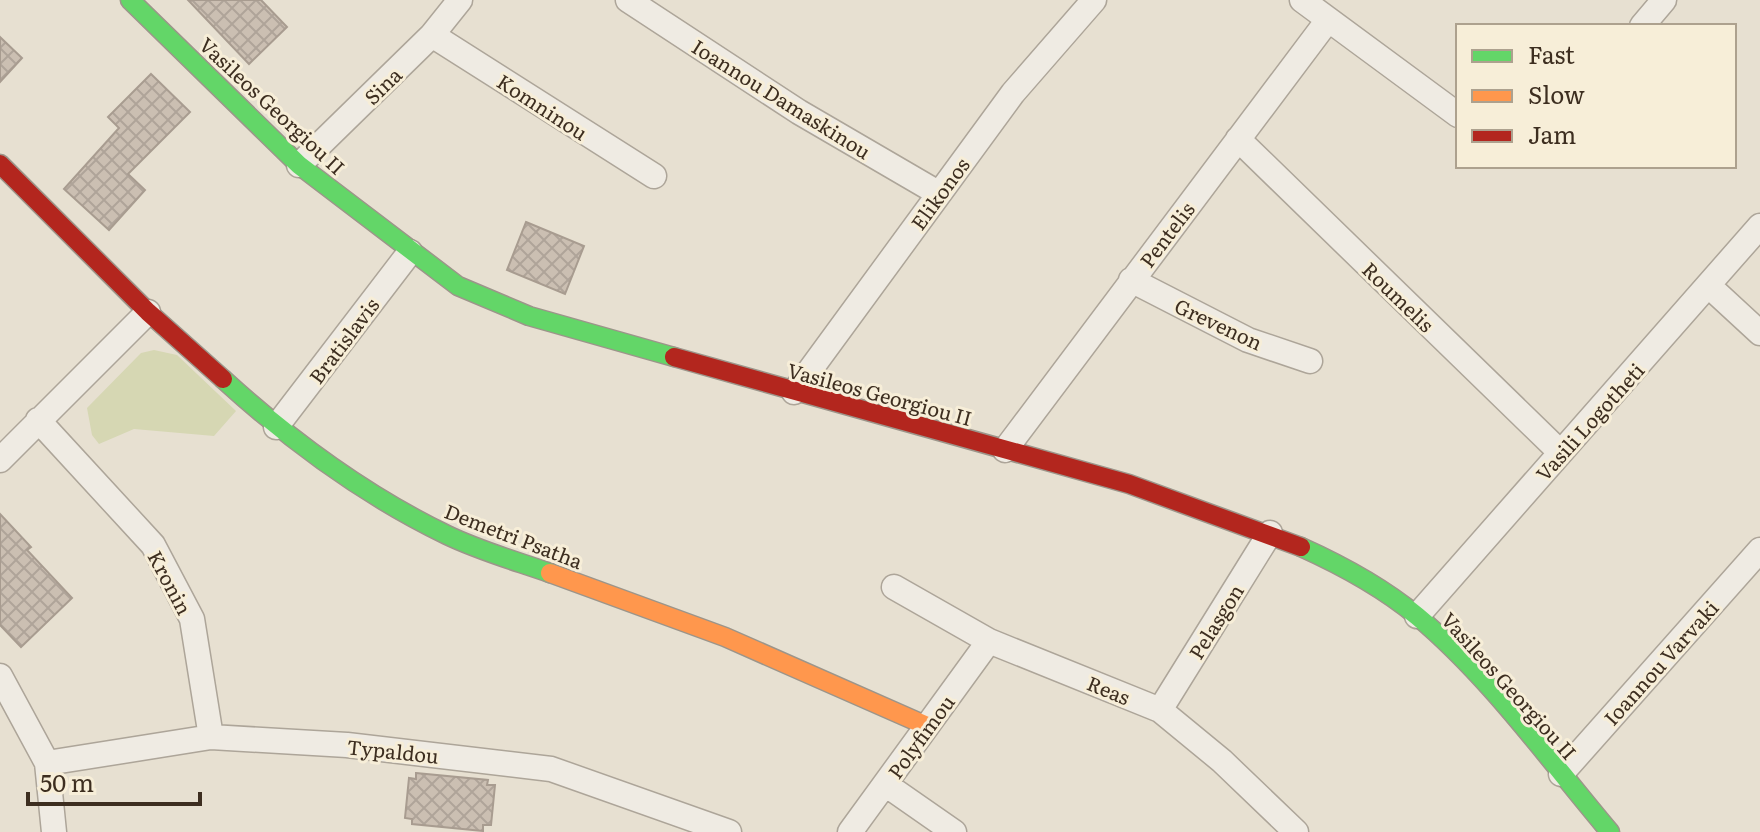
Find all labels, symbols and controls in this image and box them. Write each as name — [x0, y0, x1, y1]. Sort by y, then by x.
legend — [1456, 24, 1736, 168]
street label: Vasileos Georgiou II — [193, 29, 353, 181]
street label: Ioannou Damaskinou — [687, 31, 878, 165]
text: Fast — [1528, 36, 1575, 71]
street label: Sina — [356, 59, 408, 111]
street label: Komninou — [492, 65, 595, 147]
text: Slow — [1528, 76, 1585, 111]
text: Jam — [1528, 116, 1576, 151]
street label: Elikonos — [902, 151, 976, 235]
street label: Pentelis — [1131, 195, 1201, 273]
street label: Roumelis — [1356, 254, 1442, 338]
street label: Grevenon — [1170, 290, 1268, 356]
street label: Bratislavis — [301, 291, 385, 389]
street label: Vasileos Georgiou II — [784, 354, 976, 432]
street label: Vasili Logotheti — [1528, 355, 1650, 487]
street label: Demetri Psatha — [440, 495, 588, 575]
street label: Kronin — [142, 544, 200, 620]
street label: Pelasgon — [1180, 577, 1250, 665]
street label: Ioannou Varvaki — [1596, 593, 1725, 731]
street label: Vasileos Georgiou II — [1435, 604, 1585, 766]
street label: Reas — [1083, 667, 1135, 711]
street label: Polyfimou — [879, 688, 961, 784]
street label: Typaldou — [346, 730, 441, 770]
scale bar — [28, 756, 200, 806]
text: 50 m — [40, 764, 94, 799]

